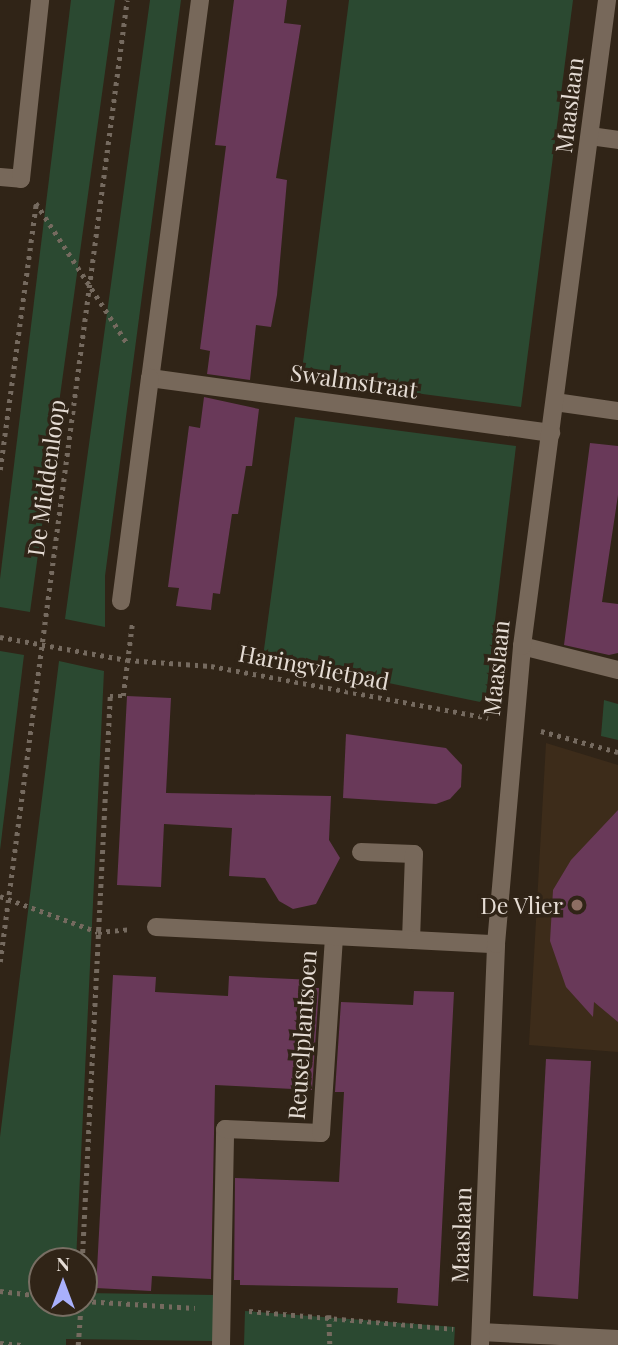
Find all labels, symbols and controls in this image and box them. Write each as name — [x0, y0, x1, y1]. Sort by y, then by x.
street label: Maaslaan — [549, 56, 589, 154]
street label: Swalmstraat — [289, 358, 419, 404]
street label: De Middenloop — [21, 398, 71, 558]
street label: Maaslaan — [477, 619, 515, 717]
street label: Haringvlietpad — [236, 639, 392, 695]
place label: De Vlier — [479, 891, 563, 919]
marker: De Vlier — [569, 897, 585, 913]
street label: Reuselplantsoen — [282, 949, 322, 1121]
street label: Maaslaan — [446, 1186, 476, 1284]
north arrow — [28, 1247, 98, 1317]
text: N — [56, 1250, 70, 1276]

